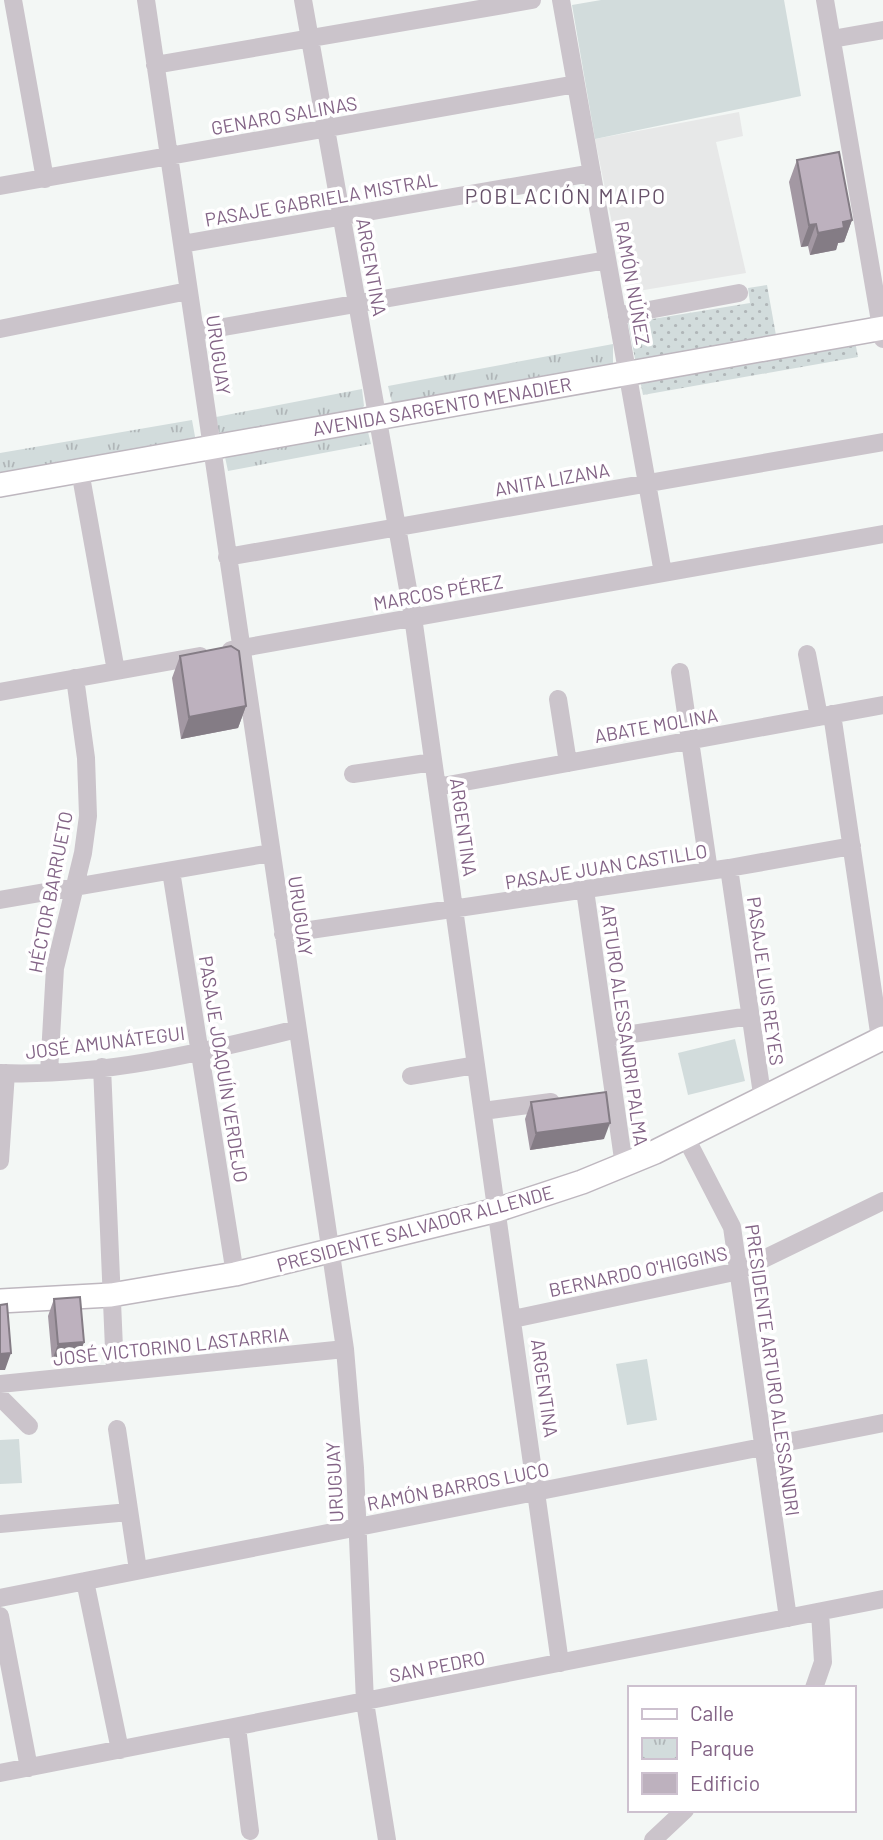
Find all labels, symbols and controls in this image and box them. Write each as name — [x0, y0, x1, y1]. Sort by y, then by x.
street label: GENARO SALINAS — [209, 91, 359, 139]
street label: PASAJE GABRIELA MISTRAL — [203, 167, 439, 231]
district label: POBLACIÓN MAIPO — [465, 183, 667, 208]
street label: ARGENTINA — [352, 216, 392, 318]
street label: RAMÓN NÚÑEZ — [611, 219, 655, 347]
street label: URUGUAY — [202, 313, 236, 397]
street label: AVENIDA SARGENTO MENADIER — [311, 372, 573, 440]
street label: ANITA LIZANA — [493, 458, 611, 500]
street label: MARCOS PÉREZ — [371, 569, 505, 615]
street label: ABATE MOLINA — [592, 703, 720, 747]
street label: ARGENTINA — [446, 776, 482, 878]
street label: HÉCTOR BARRUETO — [23, 809, 77, 975]
street label: PASAJE JUAN CASTILLO — [503, 839, 709, 893]
street label: URUGUAY — [284, 874, 318, 958]
street label: PASAJE LUIS REYES — [743, 895, 789, 1067]
street label: ARTURO ALESSANDRI PALMA — [597, 903, 653, 1147]
street label: PASAJE JOAQUÍN VERDEJO — [195, 954, 253, 1184]
street label: JOSÉ AMUNÁTEGUI — [24, 1021, 186, 1063]
street label: PRESIDENTE SALVADOR ALLENDE — [274, 1180, 556, 1276]
street label: PRESIDENTE ARTURO ALESSANDRI — [741, 1223, 805, 1517]
street label: BERNARDO O'HIGGINS — [546, 1241, 730, 1301]
street label: JOSÉ VICTORINO LASTARRIA — [52, 1322, 290, 1370]
street label: ARGENTINA — [527, 1337, 563, 1439]
street label: URUGUAY — [320, 1441, 348, 1523]
street label: RAMÓN BARROS LUCO — [365, 1457, 551, 1515]
street label: SAN PEDRO — [387, 1645, 487, 1687]
legend — [628, 1686, 855, 1812]
text: Calle — [690, 1700, 734, 1725]
text: Parque — [690, 1735, 755, 1760]
text: Edificio — [690, 1770, 760, 1795]

